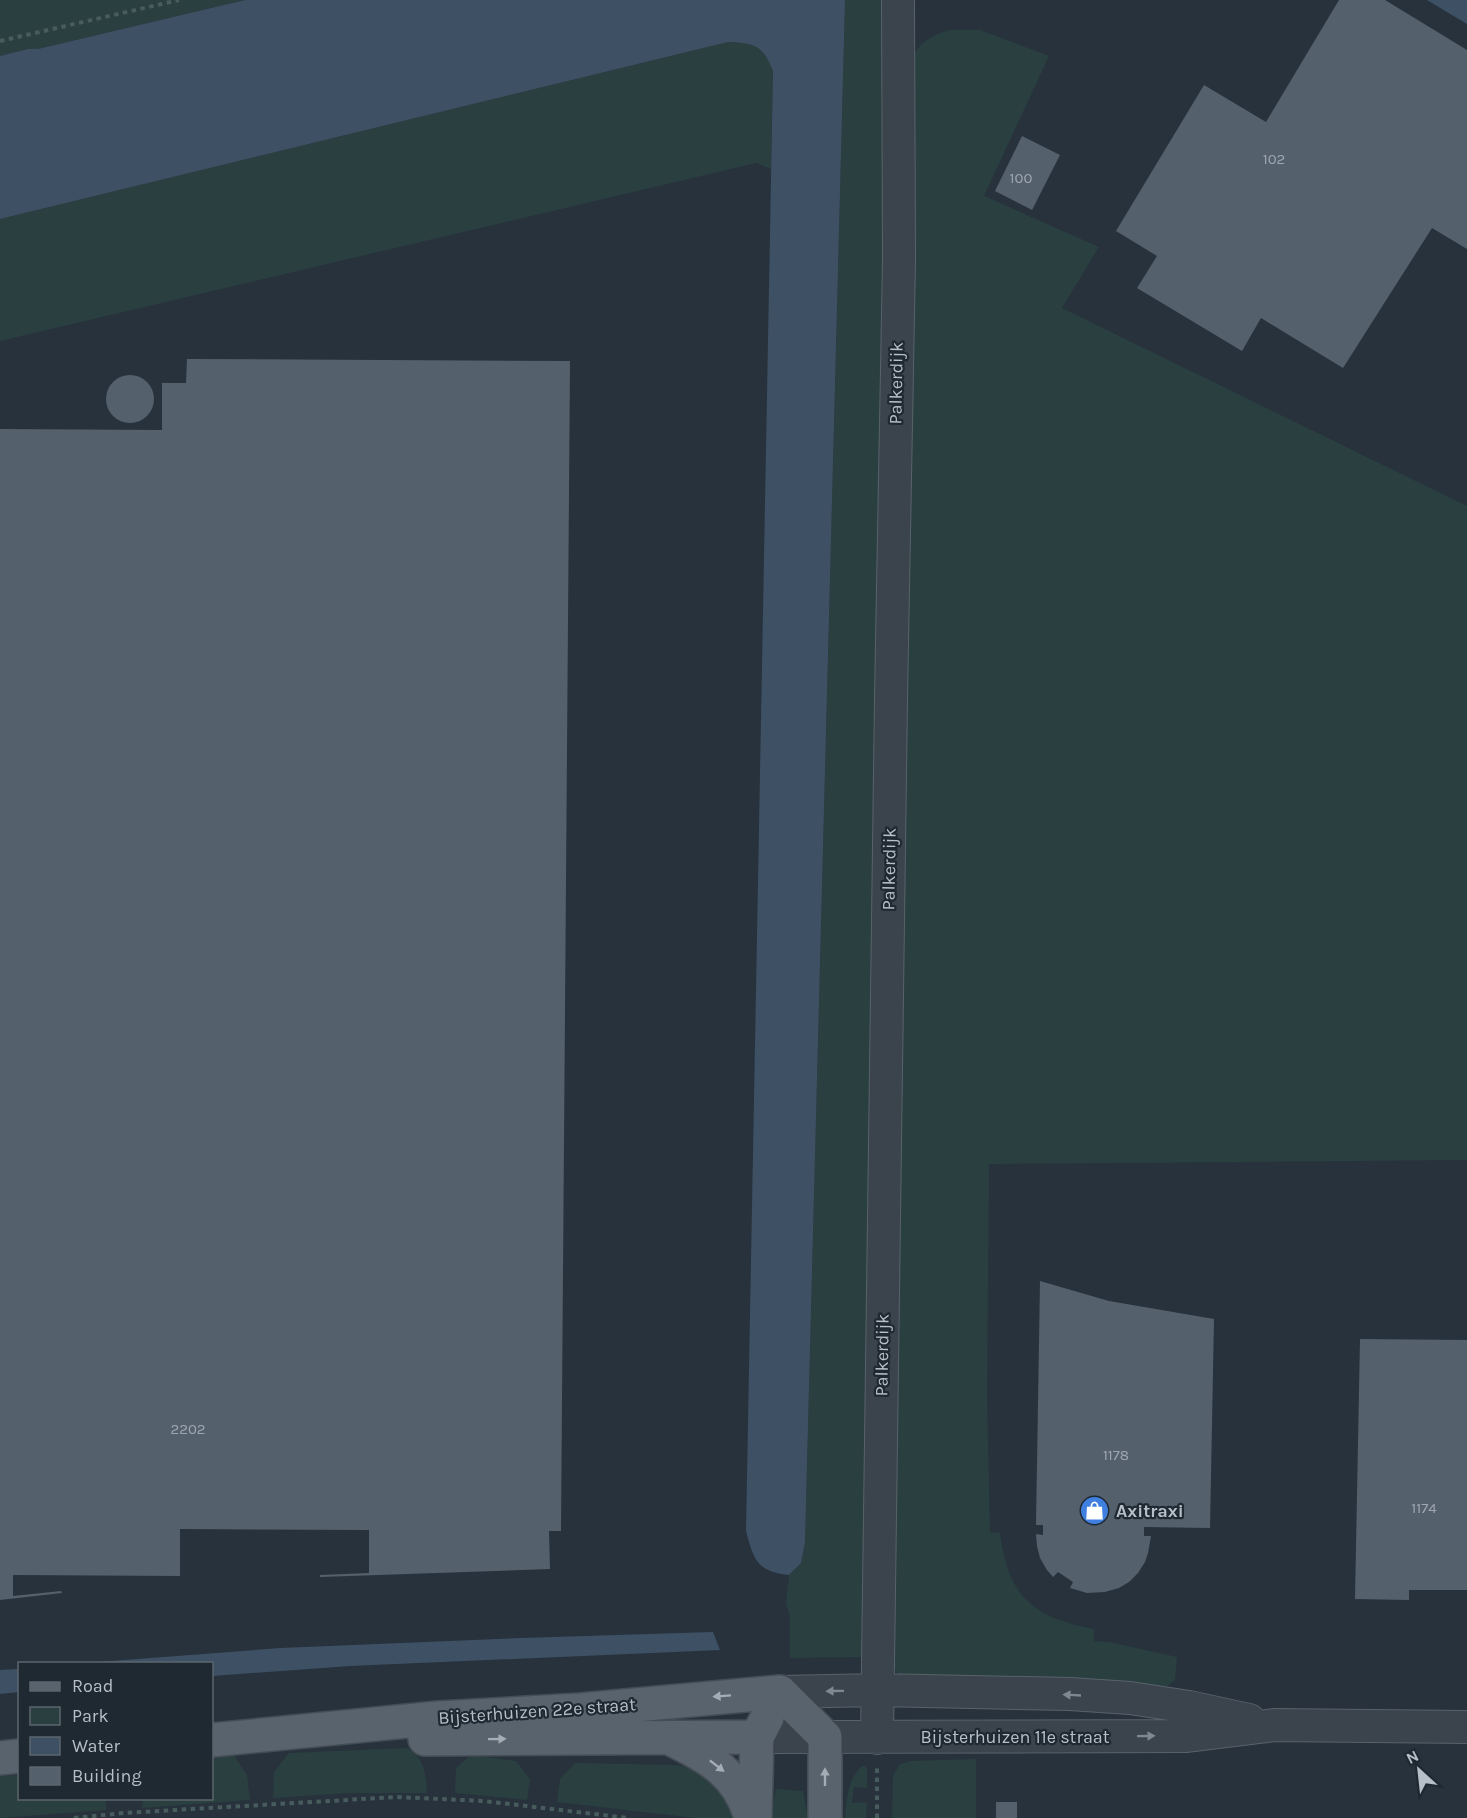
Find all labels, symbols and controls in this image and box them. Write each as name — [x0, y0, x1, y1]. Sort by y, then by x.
house number: 102 — [1263, 150, 1285, 168]
house number: 100 — [1010, 169, 1032, 187]
street label: Palkerdijk — [884, 342, 908, 424]
street label: Palkerdijk — [877, 828, 901, 910]
street label: Palkerdijk — [870, 1314, 894, 1396]
house number: 2202 — [171, 1420, 205, 1438]
house number: 1178 — [1103, 1446, 1129, 1464]
shop icon: Axitraxi — [1079, 1495, 1111, 1527]
house number: 1174 — [1411, 1499, 1437, 1517]
place label: Axitraxi — [1116, 1500, 1184, 1522]
legend — [18, 1662, 213, 1800]
text: Road — [72, 1675, 113, 1697]
one-way arrow — [826, 1686, 845, 1696]
one-way arrow — [1062, 1690, 1081, 1699]
one-way arrow — [712, 1691, 731, 1701]
street label: Bijsterhuizen 22e straat — [438, 1693, 637, 1729]
text: Park — [72, 1705, 109, 1727]
street label: Bijsterhuizen 11e straat — [921, 1726, 1110, 1748]
one-way arrow — [1136, 1731, 1155, 1741]
one-way arrow — [488, 1734, 507, 1744]
text: Water — [72, 1735, 120, 1757]
north arrow — [1389, 1740, 1449, 1800]
text: N — [1403, 1746, 1422, 1768]
one-way arrow — [710, 1759, 725, 1771]
text: Building — [72, 1765, 142, 1787]
one-way arrow — [820, 1768, 830, 1787]

